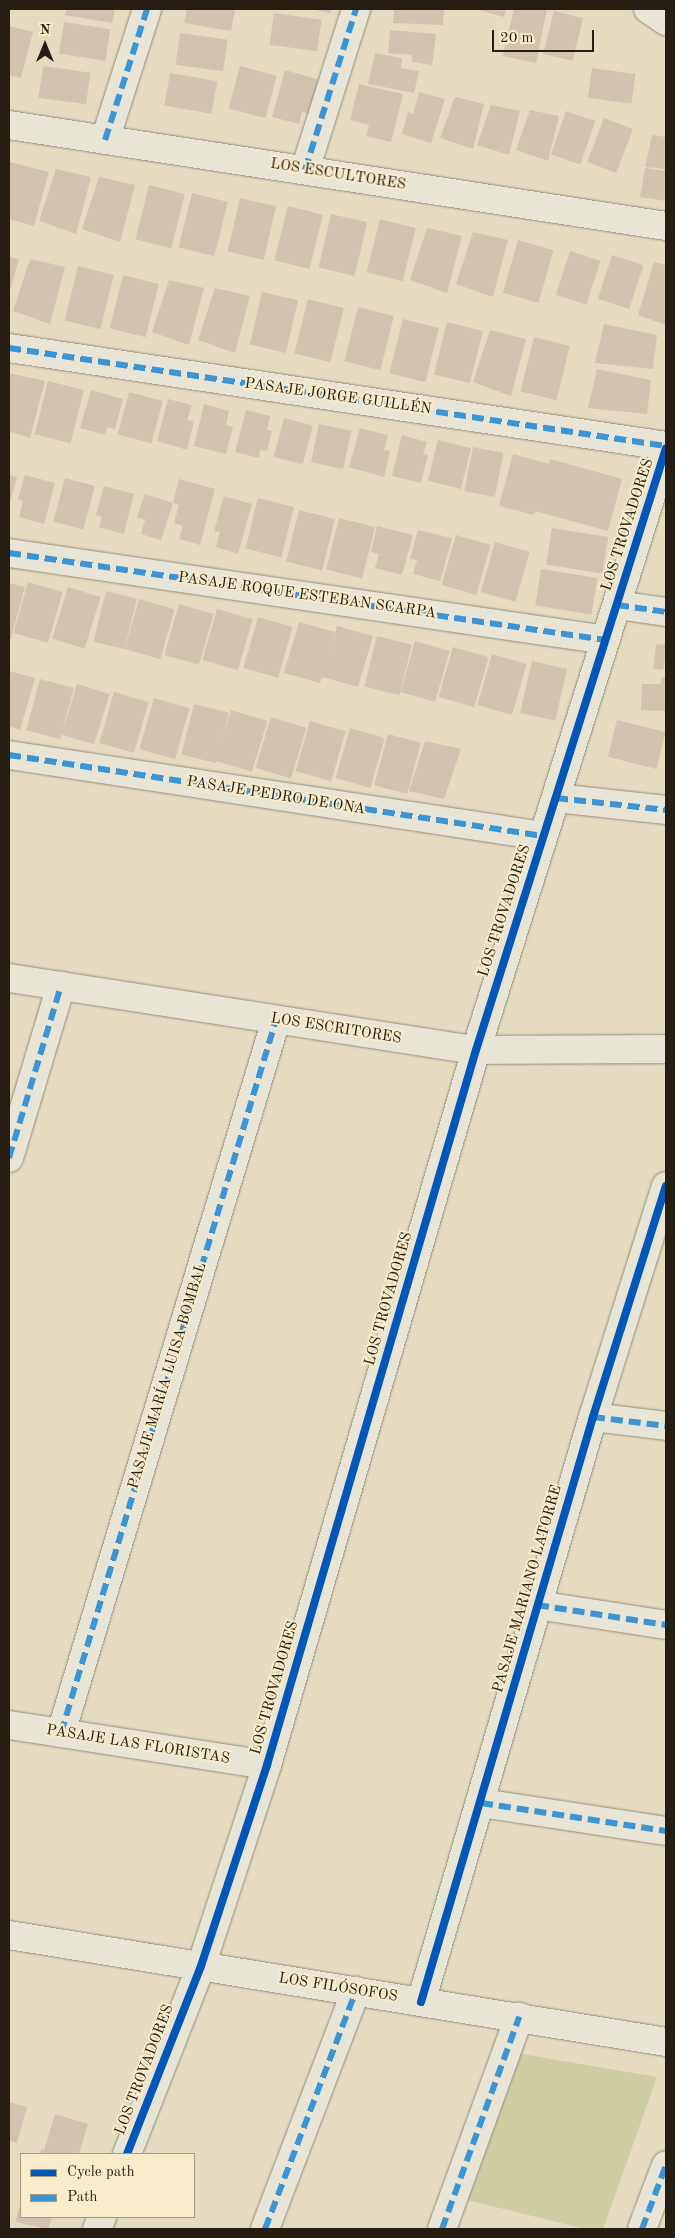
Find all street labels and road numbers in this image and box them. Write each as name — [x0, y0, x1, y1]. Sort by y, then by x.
street label: LOS ESCULTORES — [269, 155, 407, 195]
street label: PASAJE JORGE GUILLÉN — [243, 375, 433, 419]
street label: LOS TROVADORES — [598, 456, 658, 594]
street label: PASAJE ROQUE ESTEBAN SCARPA — [177, 569, 437, 623]
street label: PASAJE PEDRO DE ONA — [185, 773, 367, 819]
street label: LOS TROVADORES — [475, 842, 535, 980]
street label: LOS ESCRITORES — [269, 1010, 403, 1048]
street label: LOS TROVADORES — [361, 1230, 417, 1368]
street label: PASAJE MARÍA LUISA BOMBAL — [125, 1261, 211, 1491]
street label: PASAJE MARIANO LATORRE — [490, 1483, 566, 1695]
street label: LOS TROVADORES — [247, 1619, 303, 1757]
street label: PASAJE LAS FLORISTAS — [45, 1722, 231, 1768]
street label: LOS FILÓSOFOS — [277, 1970, 399, 2006]
street label: LOS TROVADORES — [112, 2002, 178, 2138]

